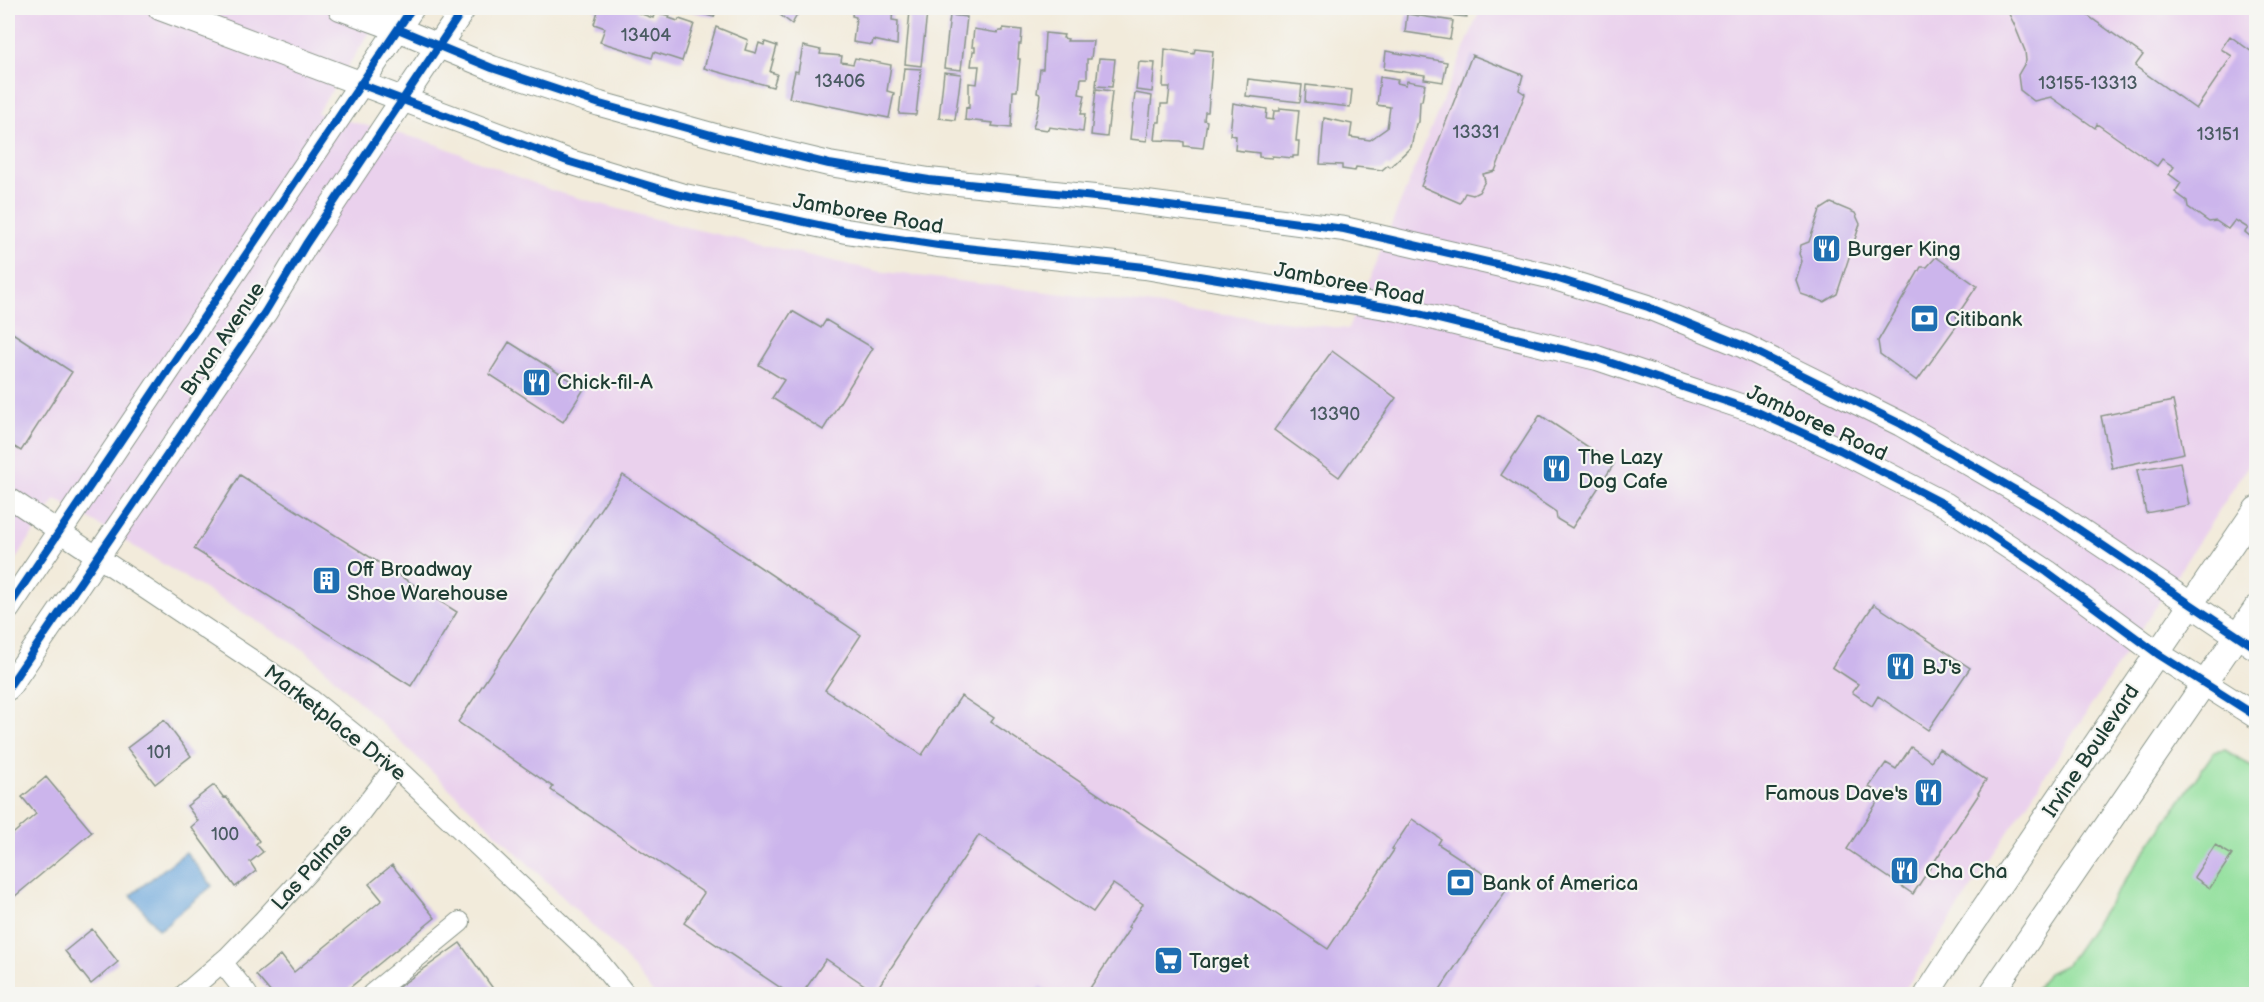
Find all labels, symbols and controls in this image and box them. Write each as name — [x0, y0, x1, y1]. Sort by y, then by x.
house number: 13404 — [621, 25, 671, 46]
house number: 13406 — [815, 71, 865, 92]
house number: 13155-13313 — [2038, 73, 2138, 94]
house number: 13331 — [1452, 122, 1500, 143]
house number: 13151 — [2197, 124, 2239, 145]
street label: Jamboree Road — [791, 188, 945, 240]
restaurant icon: Burger King — [1810, 233, 1842, 265]
place label: Burger King — [1847, 237, 1961, 262]
street label: Jamboree Road — [1272, 257, 1426, 311]
street label: Bryan Avenue — [176, 277, 270, 401]
bank icon: Citibank — [1908, 303, 1940, 335]
place label: Citibank — [1945, 307, 2023, 332]
restaurant icon: Chick-fil-A — [520, 366, 552, 398]
place label: Chick-fil-A — [557, 370, 653, 395]
street label: Jamboree Road — [1743, 379, 1891, 467]
house number: 13390 — [1310, 404, 1360, 425]
place label: The Lazy Dog Cafe — [1578, 445, 1668, 494]
restaurant icon: The Lazy Dog Cafe — [1541, 453, 1573, 485]
place label: Off Broadway Shoe Warehouse — [347, 557, 508, 606]
building icon: Off Broadway Shoe Warehouse — [310, 565, 342, 597]
restaurant icon: BJ's — [1885, 651, 1917, 683]
place label: BJ's — [1922, 655, 1961, 680]
street label: Marketplace Drive — [259, 660, 411, 786]
street label: Irvine Boulevard — [2037, 680, 2145, 822]
house number: 101 — [147, 742, 171, 763]
restaurant icon: Famous Dave's — [1913, 777, 1945, 809]
place label: Famous Dave's — [1764, 781, 1908, 806]
street label: Las Palmas — [267, 819, 357, 915]
house number: 100 — [211, 824, 239, 845]
restaurant icon: Cha Cha — [1888, 855, 1920, 887]
place label: Cha Cha — [1925, 859, 2008, 884]
bank icon: Bank of America — [1445, 867, 1477, 899]
place label: Bank of America — [1482, 871, 1638, 896]
supermarket icon: Target — [1152, 945, 1184, 977]
place label: Target — [1189, 949, 1250, 974]

